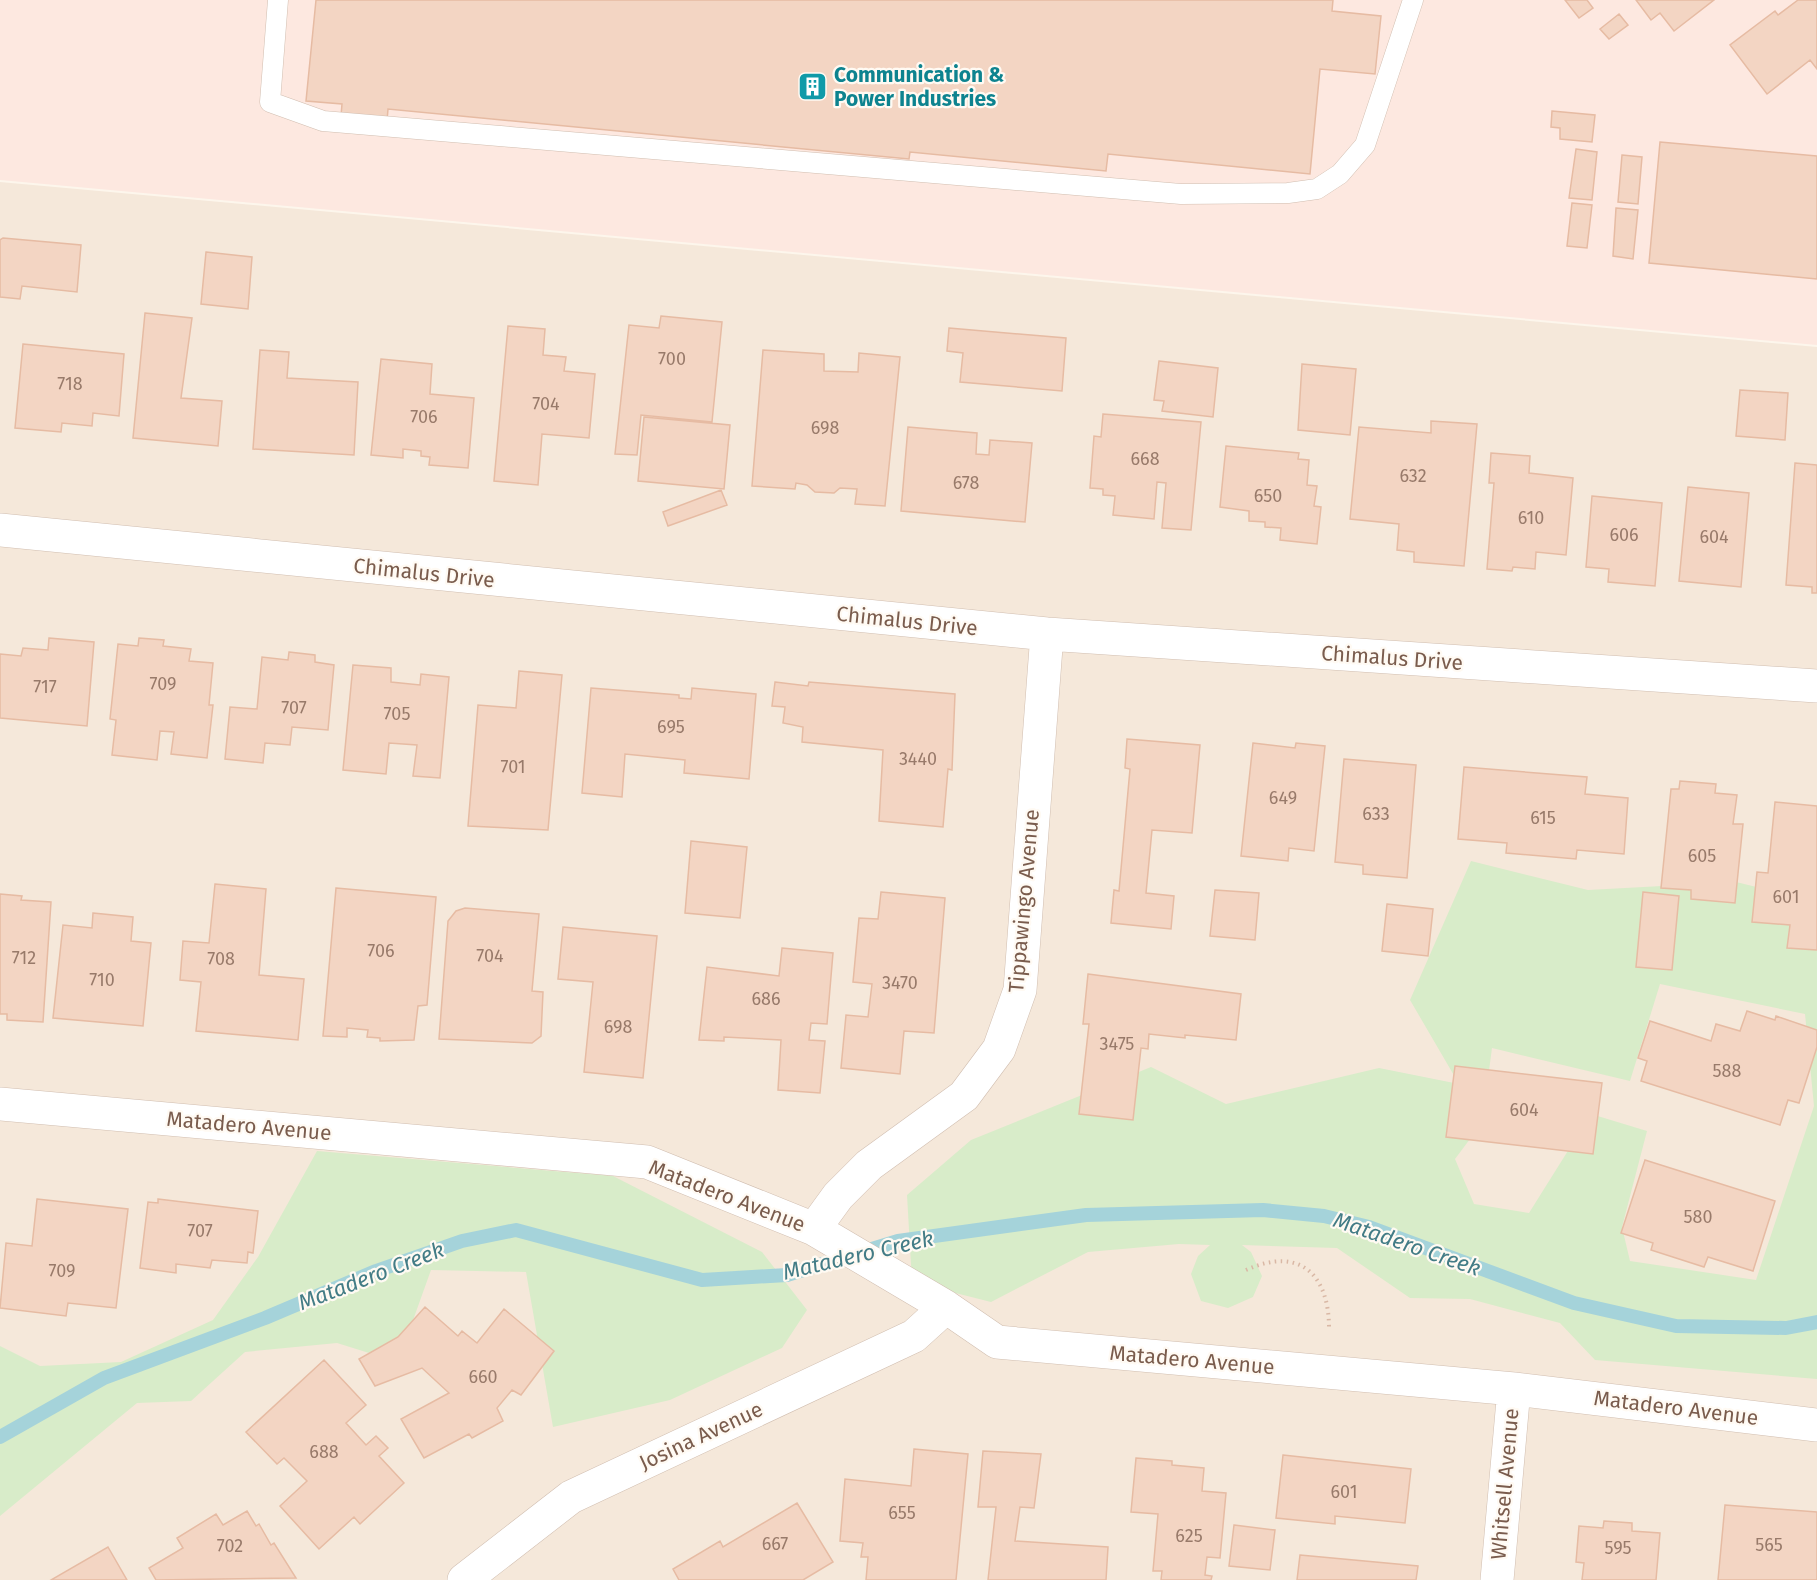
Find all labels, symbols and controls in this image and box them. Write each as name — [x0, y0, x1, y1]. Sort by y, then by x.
place label: Communication & Power Industries — [834, 62, 1004, 112]
building icon: Communication & Power Industries — [797, 71, 829, 103]
house number: 700 — [658, 348, 686, 370]
house number: 718 — [57, 373, 83, 395]
house number: 704 — [532, 393, 560, 415]
house number: 706 — [410, 406, 438, 428]
house number: 698 — [811, 417, 839, 439]
house number: 668 — [1130, 448, 1160, 470]
house number: 632 — [1399, 465, 1427, 487]
house number: 678 — [953, 472, 979, 494]
house number: 650 — [1254, 485, 1282, 507]
house number: 610 — [1518, 507, 1544, 529]
house number: 606 — [1609, 524, 1639, 546]
house number: 604 — [1699, 526, 1729, 548]
street label: Chimalus Drive — [352, 553, 496, 593]
street label: Chimalus Drive — [835, 601, 979, 641]
street label: Chimalus Drive — [1320, 640, 1464, 676]
house number: 709 — [149, 673, 177, 695]
house number: 717 — [33, 676, 57, 698]
house number: 707 — [281, 697, 307, 719]
house number: 705 — [384, 703, 410, 725]
house number: 695 — [657, 716, 685, 738]
house number: 3440 — [899, 748, 937, 770]
house number: 701 — [500, 756, 526, 778]
house number: 649 — [1269, 787, 1297, 809]
house number: 633 — [1362, 803, 1390, 825]
house number: 615 — [1530, 807, 1556, 829]
street label: Tippawingo Avenue — [1003, 808, 1045, 994]
house number: 605 — [1688, 845, 1716, 867]
house number: 601 — [1773, 886, 1799, 908]
house number: 706 — [367, 940, 395, 962]
house number: 704 — [476, 945, 504, 967]
house number: 712 — [12, 947, 36, 969]
house number: 708 — [207, 948, 235, 970]
house number: 710 — [89, 969, 115, 991]
house number: 3470 — [882, 972, 918, 994]
house number: 686 — [751, 988, 781, 1010]
house number: 698 — [604, 1016, 632, 1038]
house number: 3475 — [1100, 1033, 1134, 1055]
house number: 588 — [1713, 1060, 1742, 1082]
house number: 604 — [1509, 1099, 1539, 1121]
street label: Matadero Avenue — [165, 1106, 333, 1146]
street label: Matadero Avenue — [645, 1154, 809, 1238]
water label: Matadero Creek — [1330, 1206, 1484, 1282]
house number: 580 — [1684, 1206, 1712, 1228]
house number: 707 — [187, 1220, 213, 1242]
water label: Matadero Creek — [780, 1225, 936, 1285]
water label: Matadero Creek — [294, 1236, 448, 1316]
house number: 709 — [48, 1260, 76, 1282]
street label: Matadero Avenue — [1108, 1340, 1276, 1380]
house number: 660 — [468, 1366, 498, 1388]
street label: Matadero Avenue — [1592, 1385, 1760, 1431]
street label: Josina Avenue — [635, 1396, 767, 1476]
street label: Whitsell Avenue — [1485, 1407, 1525, 1561]
house number: 688 — [309, 1441, 339, 1463]
house number: 601 — [1331, 1481, 1357, 1503]
house number: 655 — [888, 1502, 916, 1524]
house number: 625 — [1175, 1525, 1203, 1547]
house number: 667 — [762, 1533, 788, 1555]
house number: 565 — [1755, 1534, 1783, 1556]
house number: 702 — [217, 1535, 243, 1557]
house number: 595 — [1604, 1537, 1632, 1559]

